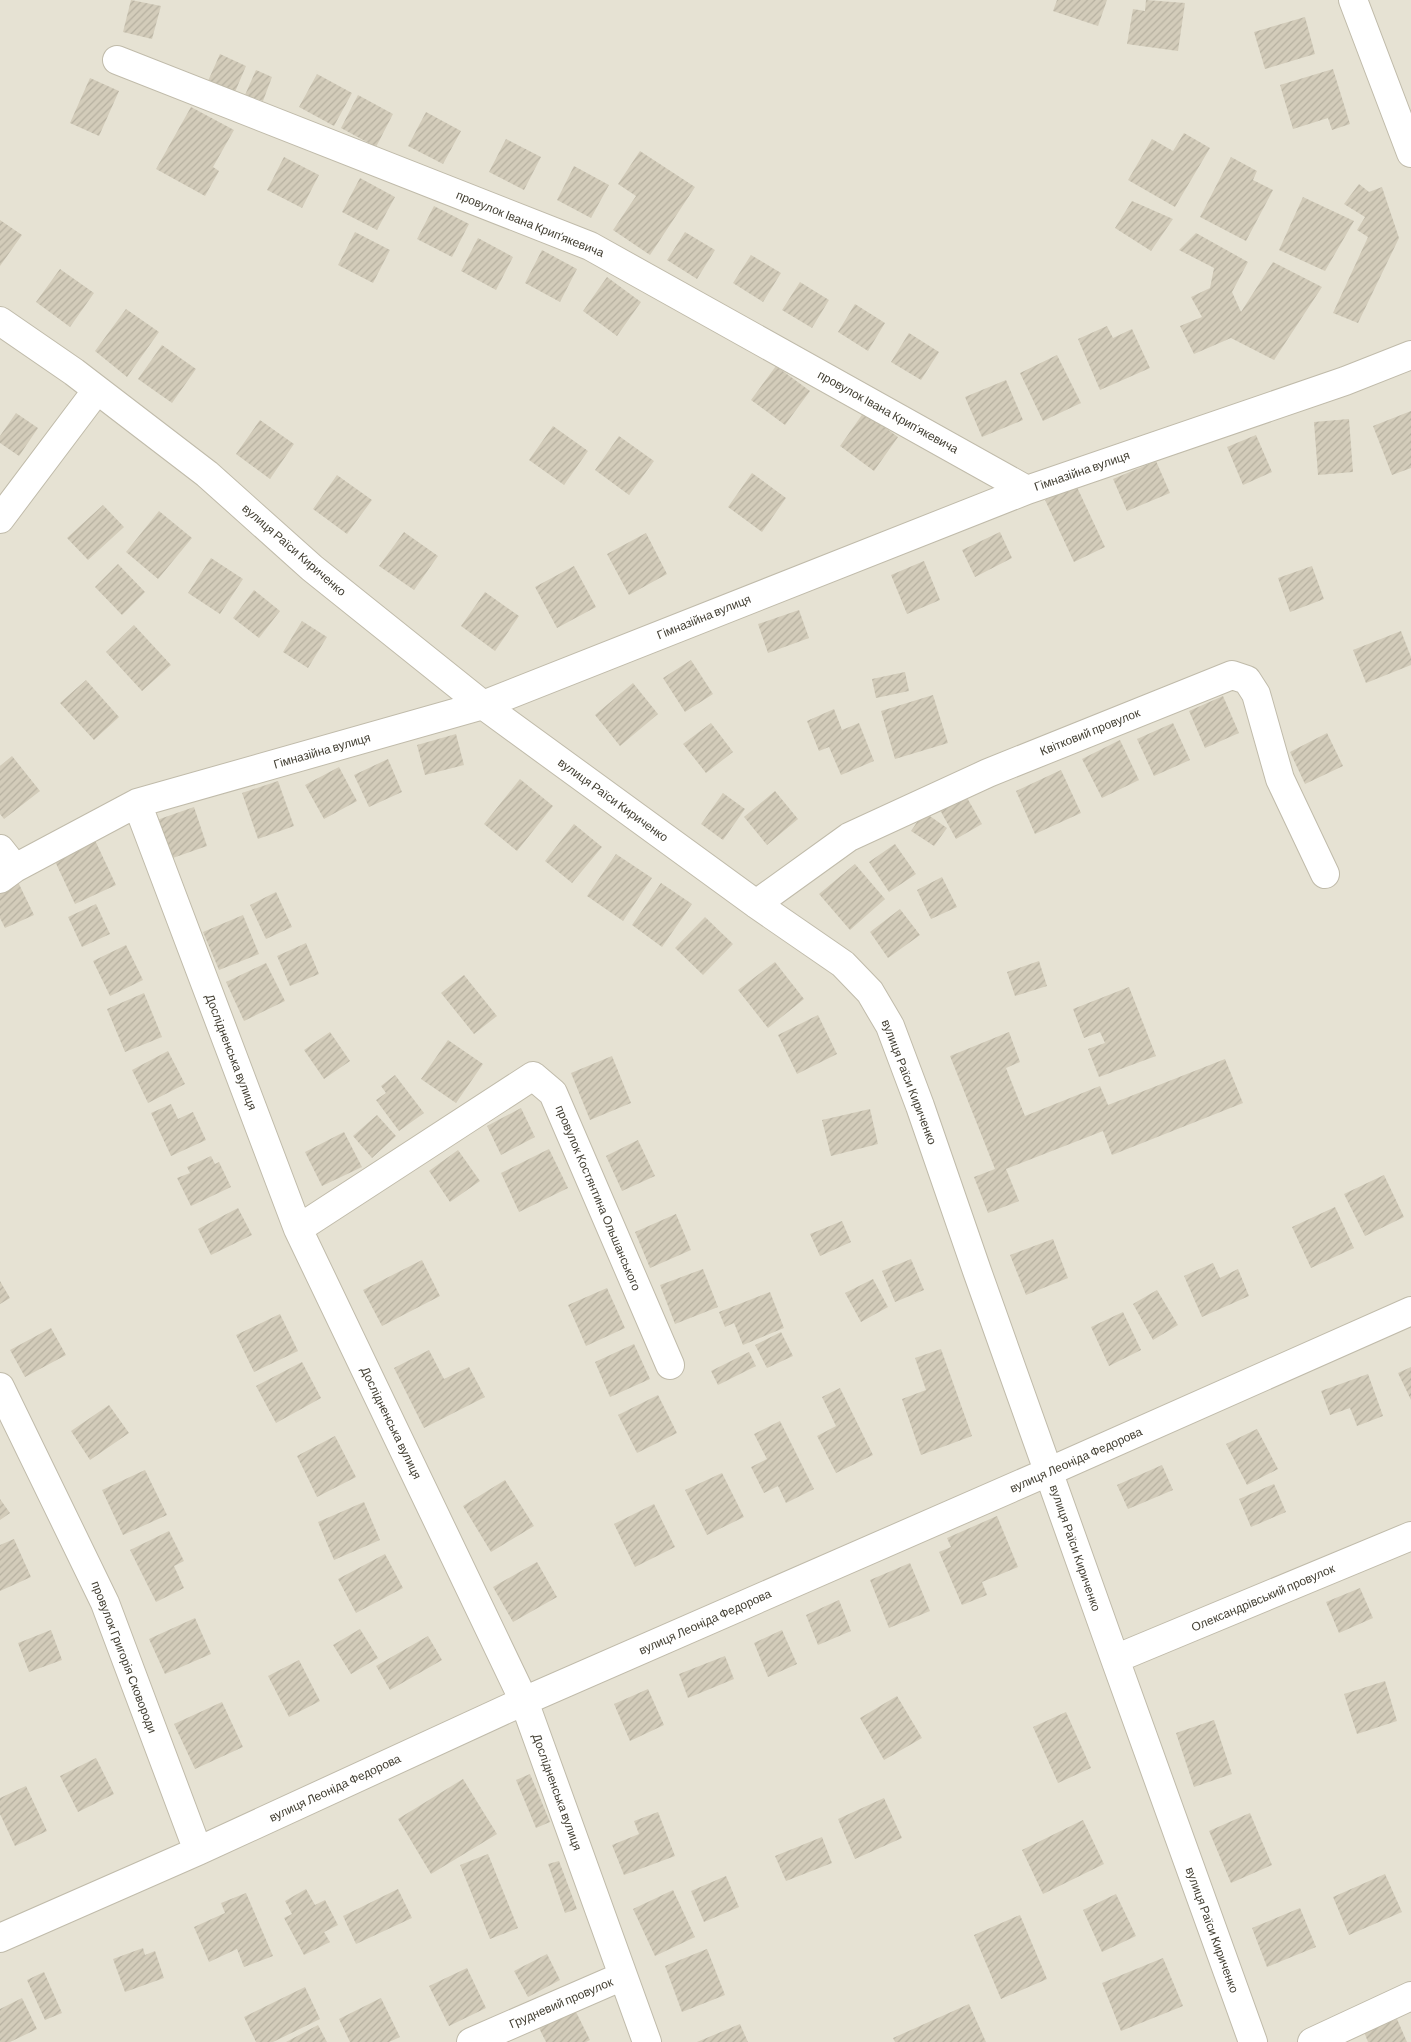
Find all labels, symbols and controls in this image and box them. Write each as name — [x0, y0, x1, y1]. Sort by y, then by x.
street label: провулок Івана Крипʼякевича — [454, 187, 607, 260]
street label: провулок Івана Крипʼякевича — [815, 367, 961, 457]
street label: Гімназійна вулиця — [1032, 447, 1132, 494]
street label: вулиця Раїси Кириченко — [239, 500, 350, 599]
street label: Гімназійна вулиця — [655, 591, 753, 642]
street label: Квітковий провулок — [1038, 704, 1143, 758]
street label: Гімназійна вулиця — [272, 730, 372, 772]
street label: вулиця Раїси Кириченко — [555, 755, 672, 845]
street label: Дослідненська вулиця — [202, 992, 261, 1112]
street label: вулиця Раїси Кириченко — [879, 1017, 940, 1147]
street label: провулок Костянтина Ольшанського — [553, 1103, 645, 1293]
street label: Дослідненська вулиця — [358, 1364, 425, 1481]
street label: вулиця Леоніда Федорова — [1007, 1423, 1145, 1496]
street label: вулиця Раїси Кириченко — [1047, 1483, 1104, 1613]
street label: Олександрівський провулок — [1189, 1560, 1337, 1635]
street label: провулок Григорія Сковороди — [88, 1579, 160, 1735]
street label: вулиця Леоніда Федорова — [636, 1585, 774, 1658]
street label: Дослідненська вулиця — [529, 1731, 586, 1852]
street label: вулиця Леоніда Федорова — [267, 1750, 403, 1825]
street label: вулиця Раїси Кириченко — [1183, 1865, 1242, 1995]
street label: Грудневий провулок — [507, 1974, 616, 2031]

